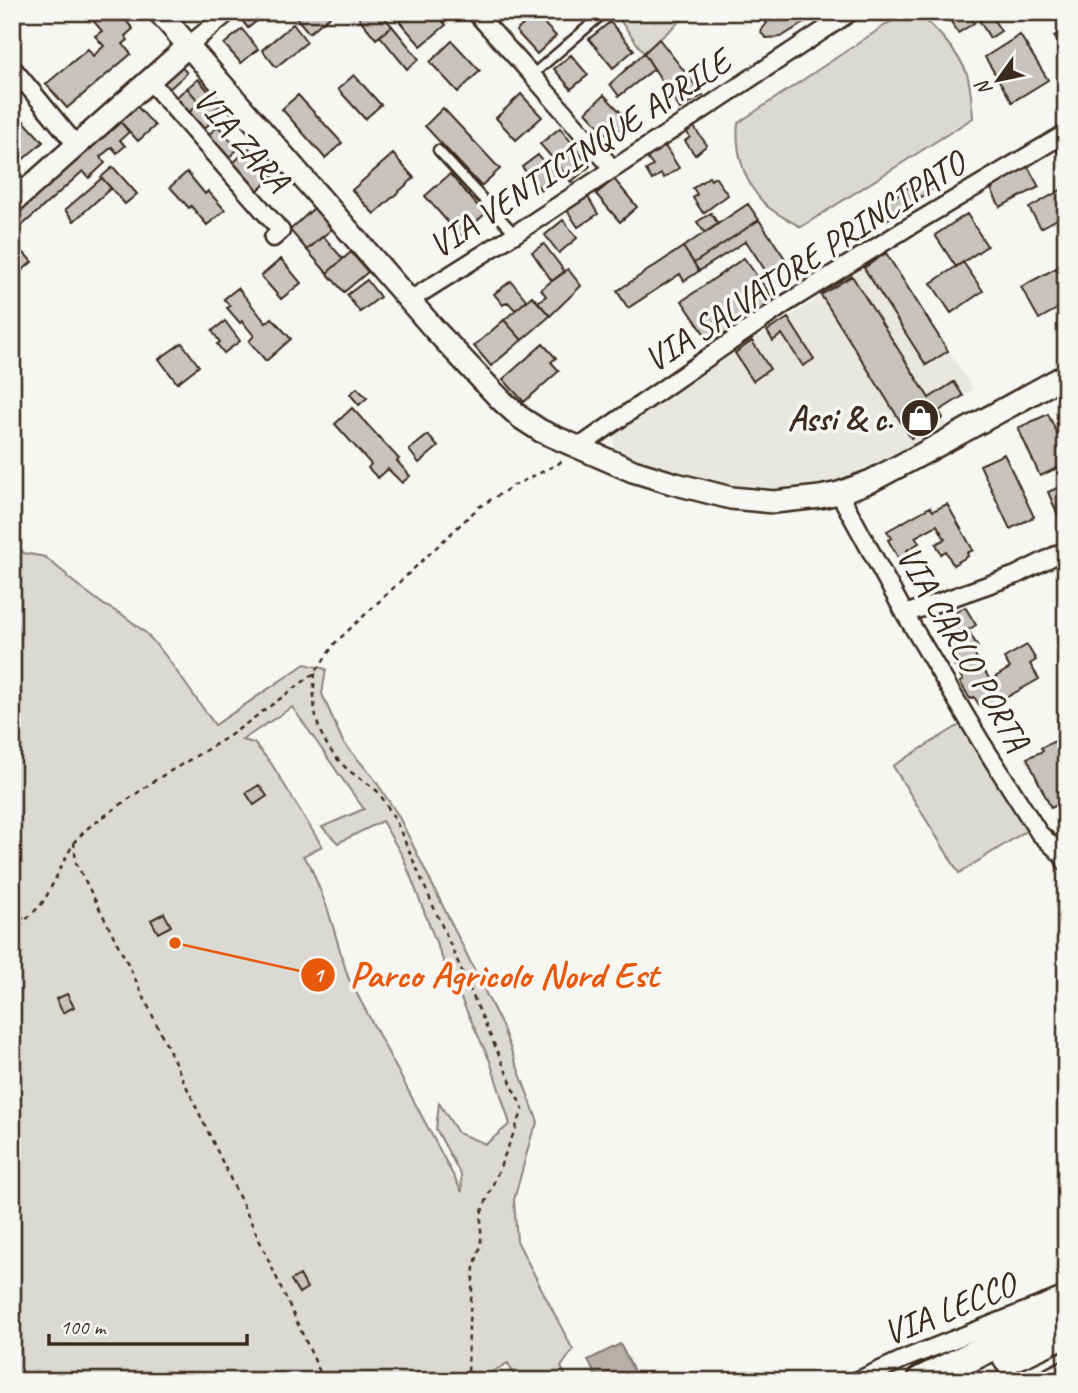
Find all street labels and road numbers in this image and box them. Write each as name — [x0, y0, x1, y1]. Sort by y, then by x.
street label: VIA VENTICINQUE APRILE — [420, 36, 743, 268]
street label: VIA ZARA — [184, 77, 301, 202]
street label: VIA SALVATORE PRINCIPATO — [635, 139, 976, 382]
street label: VIA CARLO PORTA — [887, 537, 1041, 760]
street label: VIA LECCO — [877, 1260, 1025, 1355]

